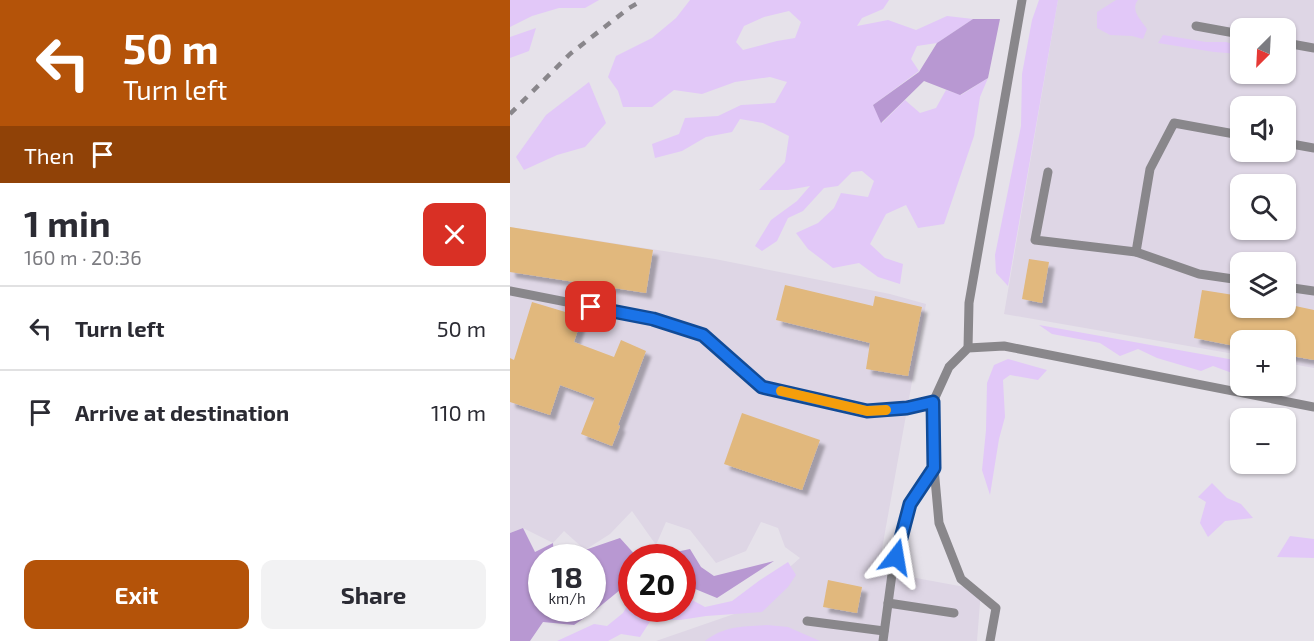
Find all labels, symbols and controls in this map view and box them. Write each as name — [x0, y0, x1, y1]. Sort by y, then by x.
north arrow — [1230, 18, 1296, 84]
map controls — [1230, 18, 1296, 474]
text: 50 m — [123, 22, 219, 72]
icon: left — [24, 24, 102, 102]
text: Turn left — [123, 73, 227, 105]
button: sound — [1230, 96, 1296, 162]
icon: arrive — [86, 138, 119, 171]
text: Then — [24, 142, 74, 168]
button: search — [1230, 174, 1296, 240]
text: 1 min — [24, 201, 111, 244]
button: close — [423, 203, 486, 266]
text: 160 m · 20:36 — [24, 245, 142, 269]
button: layers — [1230, 252, 1296, 318]
pin — [565, 281, 616, 332]
icon: arrive — [574, 290, 607, 323]
icon: left — [24, 312, 57, 345]
text: Turn left — [75, 315, 164, 341]
text: 50 m — [437, 315, 486, 341]
button: + — [1230, 330, 1296, 396]
icon: arrive — [24, 396, 57, 429]
text: Arrive at destination — [75, 399, 289, 425]
text: 110 m — [431, 399, 486, 425]
button: − — [1230, 408, 1296, 474]
position arrow — [864, 525, 928, 589]
speed limit sign: 20 — [618, 544, 696, 622]
text: 18 — [551, 558, 583, 594]
button: Exit — [24, 560, 249, 629]
button: Share — [261, 560, 486, 629]
text: km/h — [548, 589, 586, 607]

